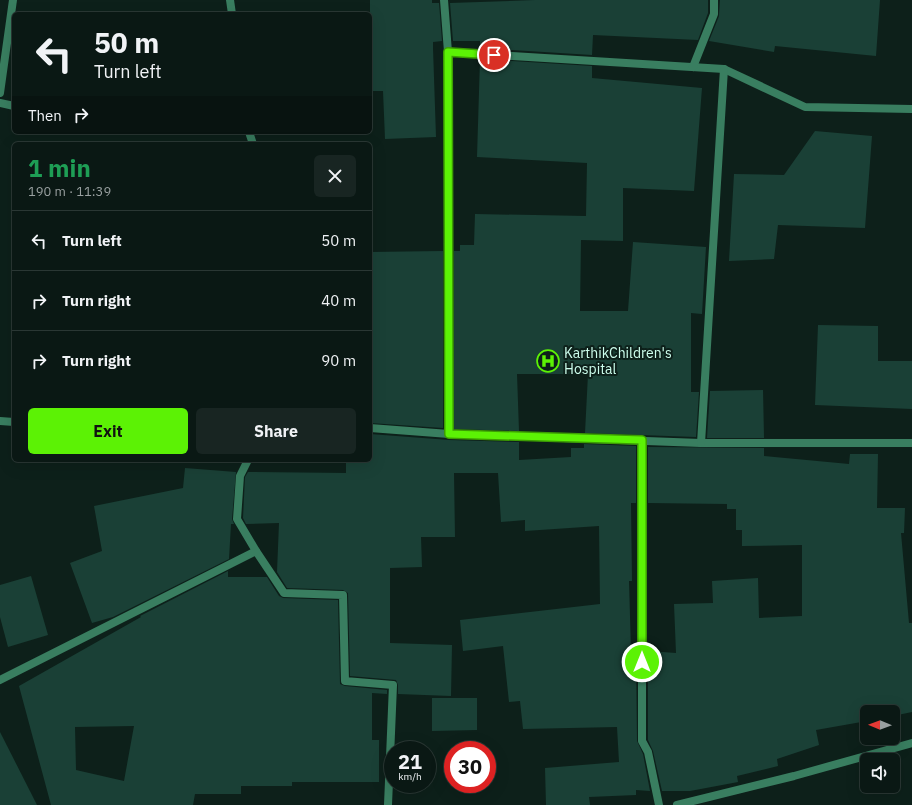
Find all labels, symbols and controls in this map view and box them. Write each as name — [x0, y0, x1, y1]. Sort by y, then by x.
text: 50 m — [94, 24, 159, 61]
icon: left — [28, 28, 80, 80]
pin — [477, 38, 511, 72]
icon: arrive — [483, 44, 505, 66]
text: Turn left — [94, 60, 162, 83]
icon: right — [70, 104, 92, 126]
text: Then — [28, 106, 62, 125]
text: 1 min — [28, 152, 91, 184]
button: close — [314, 155, 356, 197]
text: 190 m · 11:39 — [28, 183, 111, 200]
icon: left — [28, 230, 50, 252]
text: Turn left — [62, 231, 122, 250]
text: 50 m — [321, 231, 356, 250]
icon: right — [28, 290, 50, 312]
text: Turn right — [62, 291, 131, 310]
text: 40 m — [321, 291, 356, 310]
place label: KarthikChildren's Hospital — [564, 344, 672, 378]
hospital icon: KarthikChildren's Hospital — [535, 348, 561, 374]
icon: right — [28, 350, 50, 372]
text: Turn right — [62, 351, 131, 370]
text: 90 m — [321, 351, 356, 370]
button: Exit — [28, 408, 188, 454]
button: Share — [196, 408, 356, 454]
position arrow — [621, 641, 663, 683]
north arrow — [860, 705, 900, 745]
map controls — [860, 705, 900, 793]
speed limit sign: 30 — [444, 741, 496, 793]
text: 21 — [398, 748, 422, 775]
button: sound — [860, 753, 900, 793]
text: km/h — [398, 770, 422, 783]

